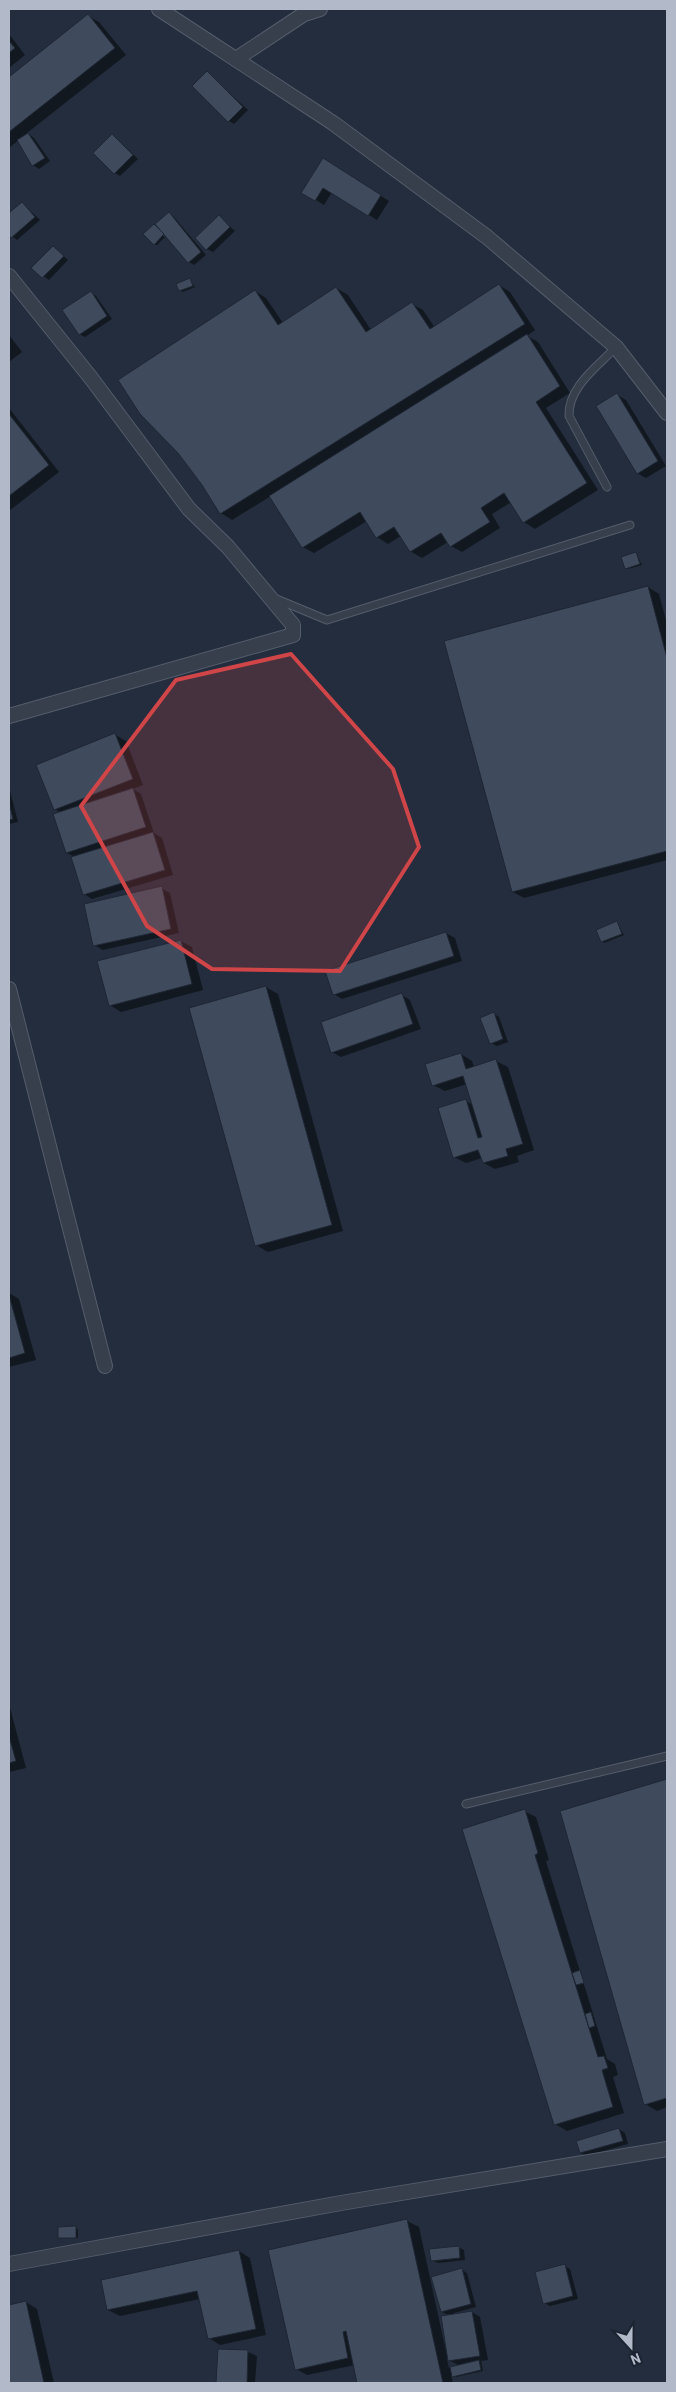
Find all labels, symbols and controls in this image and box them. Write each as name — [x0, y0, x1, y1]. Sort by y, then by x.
north arrow — [606, 2322, 656, 2372]
text: N — [628, 2350, 643, 2369]

